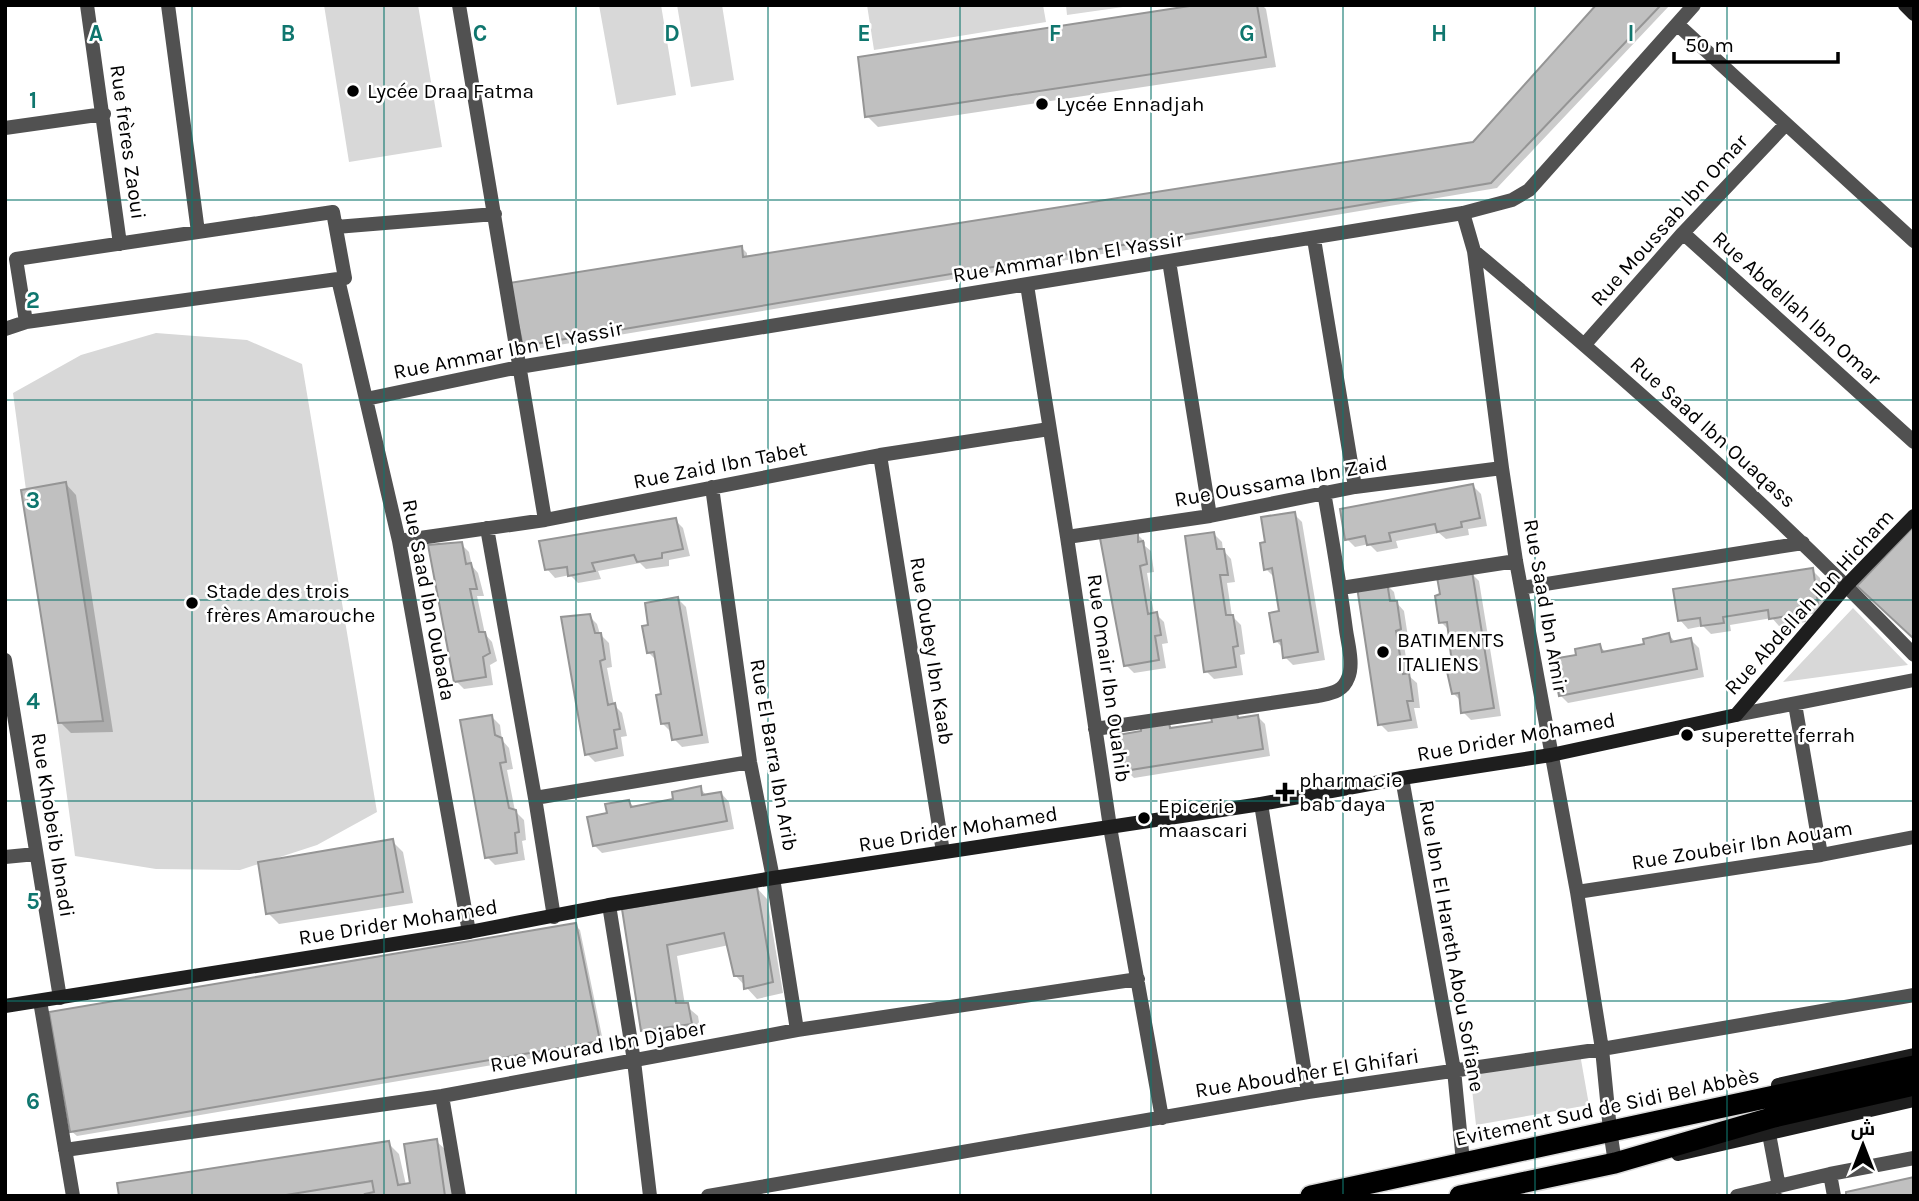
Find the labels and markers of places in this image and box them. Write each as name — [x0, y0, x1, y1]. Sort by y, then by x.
place label: Lycée Draa Fatma — [367, 79, 534, 103]
marker: Lycée Draa Fatma — [345, 83, 361, 99]
place label: Lycée Ennadjah — [1056, 92, 1204, 116]
marker: Lycée Ennadjah — [1034, 96, 1050, 112]
place label: Stade des trois frères Amarouche — [206, 579, 375, 627]
marker: Stade des trois frères Amarouche — [184, 595, 200, 611]
place label: BATIMENTS ITALIENS — [1397, 628, 1505, 676]
marker: BATIMENTS ITALIENS — [1375, 644, 1391, 660]
place label: superette ferrah — [1701, 723, 1855, 747]
marker: superette ferrah — [1679, 727, 1695, 743]
place label: pharmacie bab daya — [1299, 768, 1402, 816]
marker: pharmacie bab daya — [1277, 784, 1293, 800]
place label: Epicerie maascari — [1158, 794, 1248, 842]
marker: Epicerie maascari — [1136, 810, 1152, 826]

